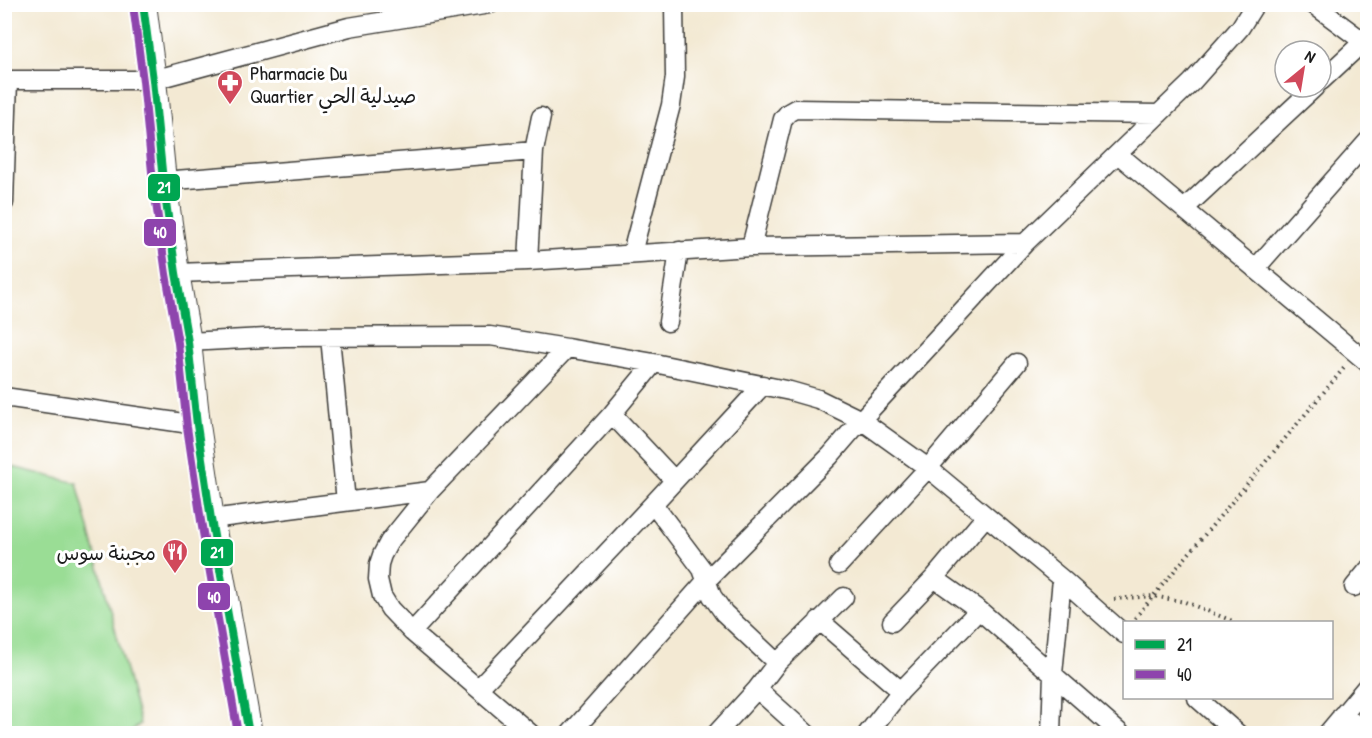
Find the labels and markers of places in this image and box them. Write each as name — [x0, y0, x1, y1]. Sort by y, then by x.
place label: Pharmacie Du Quartier صيدلية الحي — [250, 59, 416, 114]
pharmacy icon: Pharmacie Du Quartier صيدلية الحي — [215, 68, 245, 106]
restaurant icon: مجبنة سوس — [160, 537, 190, 575]
place label: مجبنة سوس — [57, 539, 156, 566]

